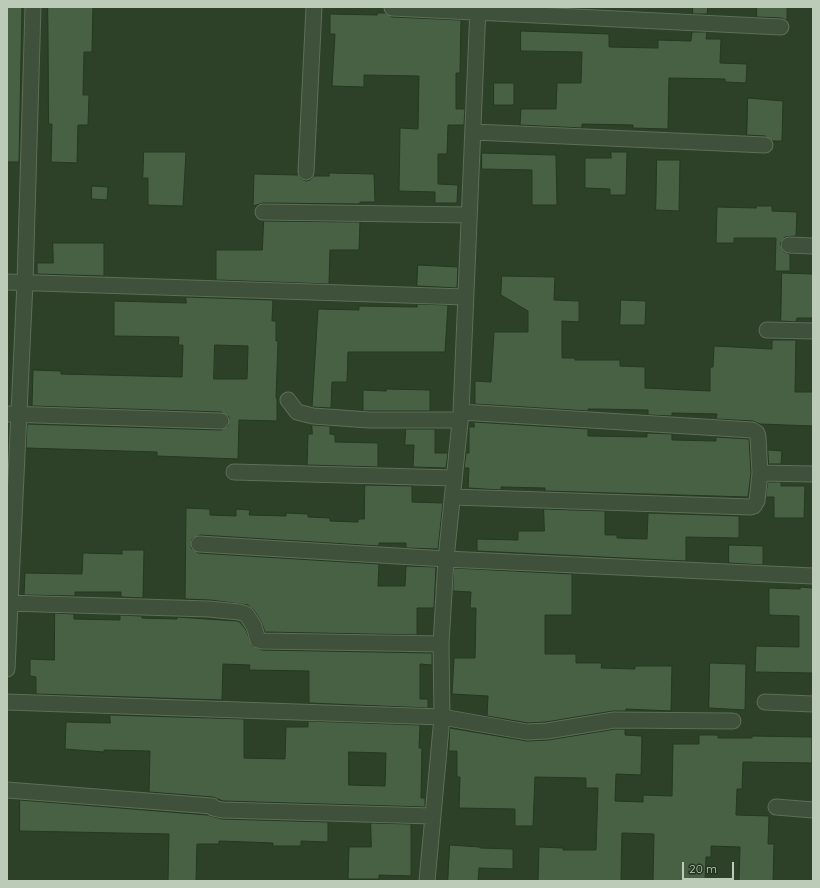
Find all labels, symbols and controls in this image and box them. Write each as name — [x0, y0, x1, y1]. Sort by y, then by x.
scale bar — [684, 854, 736, 880]
text: 20 m — [689, 861, 717, 876]

